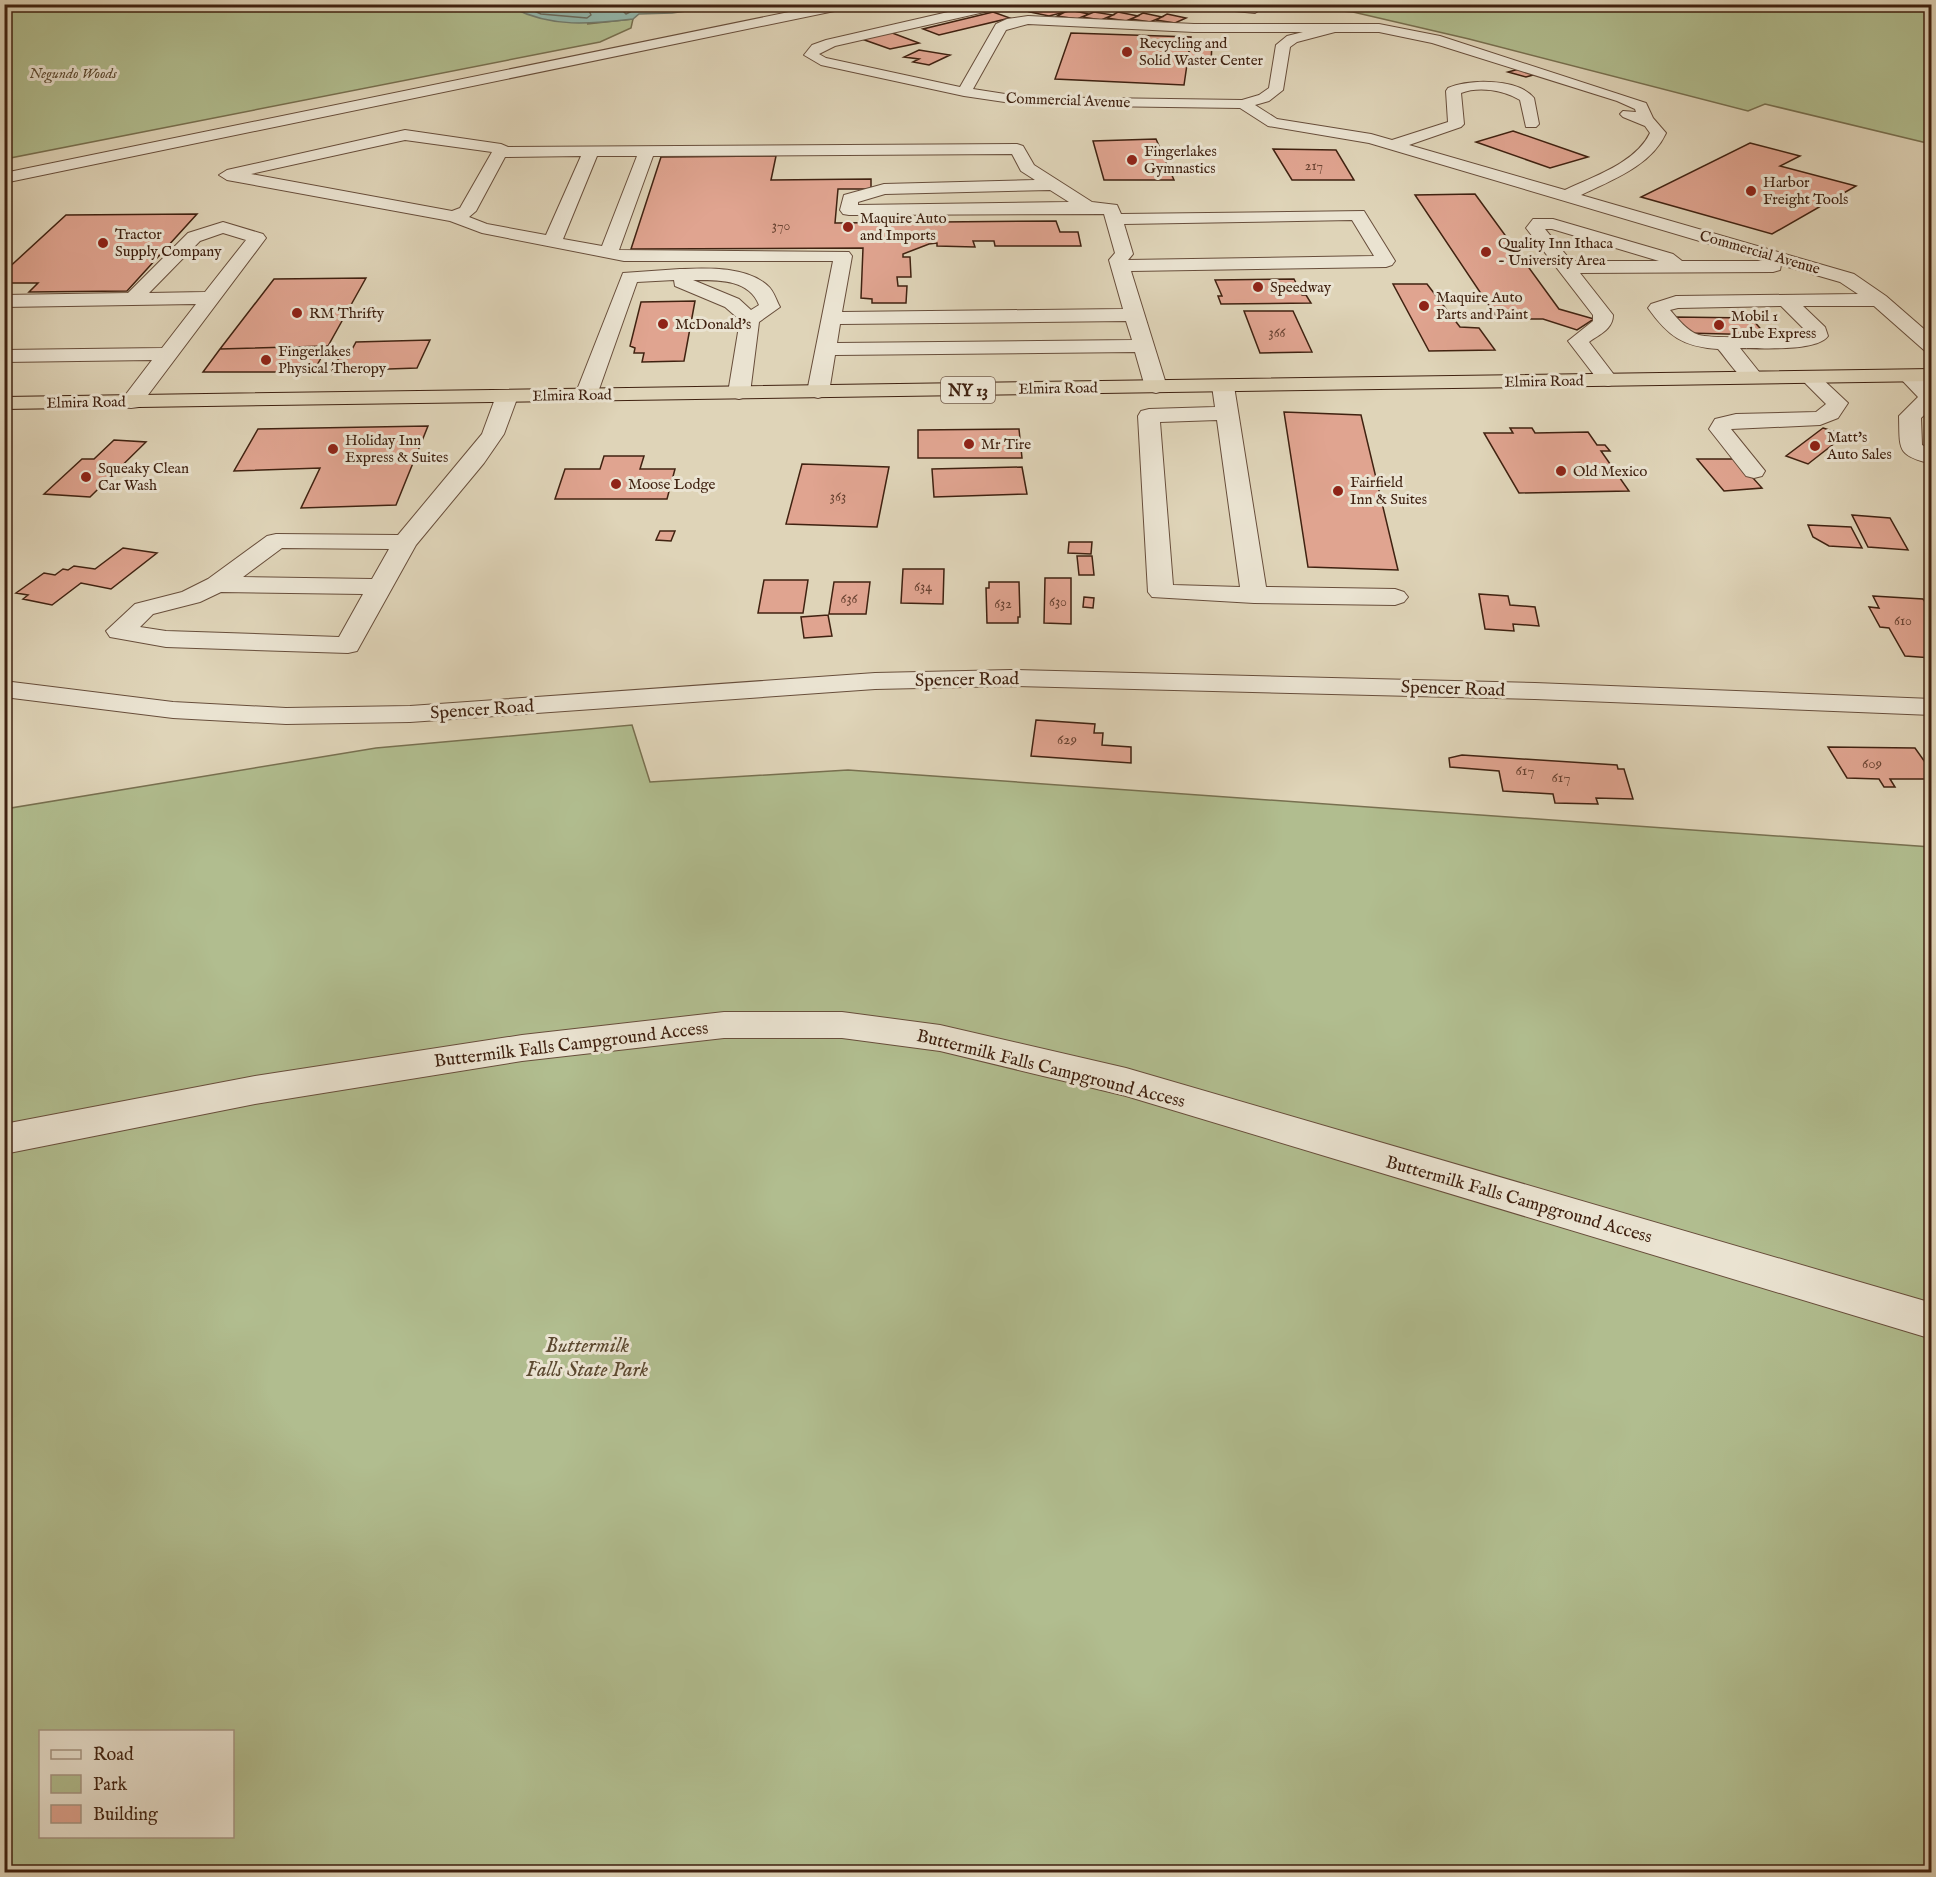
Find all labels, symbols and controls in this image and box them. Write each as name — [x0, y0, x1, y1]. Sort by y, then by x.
place label: Recycling and Solid Waster Center — [1139, 34, 1264, 70]
marker: Recycling and Solid Waster Center — [1120, 45, 1134, 59]
park label: Negundo Woods — [29, 64, 118, 84]
street label: Commercial Avenue — [1005, 89, 1131, 112]
place label: Fingerlakes Gymnastics — [1144, 142, 1217, 178]
marker: Fingerlakes Gymnastics — [1125, 153, 1139, 167]
house number: 217 — [1305, 157, 1323, 175]
place label: Harbor Freight Tools — [1763, 173, 1848, 209]
marker: Harbor Freight Tools — [1744, 184, 1758, 198]
place label: Maquire Auto and Imports — [860, 209, 947, 245]
house number: 370 — [772, 217, 790, 235]
marker: Maquire Auto and Imports — [841, 220, 855, 234]
place label: Tractor Supply Company — [115, 225, 222, 261]
street label: Commercial Avenue — [1697, 226, 1822, 279]
place label: Quality Inn Ithaca - University Area — [1498, 234, 1614, 270]
marker: Tractor Supply Company — [96, 236, 110, 250]
marker: Quality Inn Ithaca - University Area — [1479, 245, 1493, 259]
place label: Speedway — [1270, 278, 1332, 297]
marker: Speedway — [1251, 280, 1265, 294]
place label: Maquire Auto Parts and Paint — [1436, 288, 1528, 324]
marker: Maquire Auto Parts and Paint — [1417, 299, 1431, 313]
place label: RM Thrifty — [309, 304, 385, 323]
marker: RM Thrifty — [290, 306, 304, 320]
place label: Mobil 1 Lube Express — [1731, 307, 1816, 343]
place label: McDonald's — [675, 315, 751, 334]
marker: McDonald's — [656, 317, 670, 331]
marker: Mobil 1 Lube Express — [1712, 318, 1726, 332]
house number: 366 — [1268, 324, 1287, 342]
place label: Fingerlakes Physical Theropy — [278, 342, 387, 378]
marker: Fingerlakes Physical Theropy — [259, 353, 273, 367]
street label: Elmira Road — [1504, 371, 1585, 392]
road number: NY 13 — [941, 377, 995, 403]
street label: Elmira Road — [1018, 378, 1099, 399]
street label: Elmira Road — [532, 385, 613, 406]
street label: Elmira Road — [46, 392, 127, 413]
place label: Matt's Auto Sales — [1826, 428, 1892, 464]
place label: Holiday Inn Express & Suites — [345, 431, 448, 467]
place label: Mr Tire — [981, 435, 1031, 454]
marker: Mr Tire — [962, 437, 976, 451]
marker: Matt's Auto Sales — [1808, 439, 1822, 453]
marker: Holiday Inn Express & Suites — [326, 442, 340, 456]
place label: Squeaky Clean Car Wash — [98, 459, 189, 495]
place label: Old Mexico — [1573, 462, 1647, 481]
marker: Old Mexico — [1554, 464, 1568, 478]
marker: Squeaky Clean Car Wash — [79, 470, 93, 484]
place label: Fairfield Inn & Suites — [1350, 473, 1427, 509]
place label: Moose Lodge — [628, 475, 716, 494]
marker: Moose Lodge — [609, 477, 623, 491]
marker: Fairfield Inn & Suites — [1331, 484, 1345, 498]
house number: 363 — [830, 488, 846, 506]
house number: 634 — [914, 578, 932, 596]
house number: 636 — [840, 590, 859, 608]
house number: 630 — [1049, 593, 1067, 611]
house number: 632 — [994, 595, 1012, 613]
house number: 610 — [1894, 612, 1912, 630]
street label: Spencer Road — [915, 668, 1020, 693]
street label: Spencer Road — [1401, 676, 1506, 703]
street label: Spencer Road — [429, 695, 535, 726]
house number: 629 — [1057, 730, 1077, 749]
house number: 609 — [1862, 754, 1882, 773]
house number: 617 — [1516, 761, 1534, 780]
house number: 617 — [1552, 768, 1570, 787]
street label: Buttermilk Falls Campground Access — [433, 1017, 710, 1074]
street label: Buttermilk Falls Campground Access — [914, 1025, 1187, 1114]
street label: Buttermilk Falls Campground Access — [1383, 1151, 1654, 1250]
park label: Buttermilk Falls State Park — [526, 1333, 649, 1384]
legend — [39, 1730, 234, 1838]
text: Road — [93, 1744, 134, 1767]
text: Park — [93, 1774, 128, 1797]
text: Building — [93, 1804, 158, 1827]

